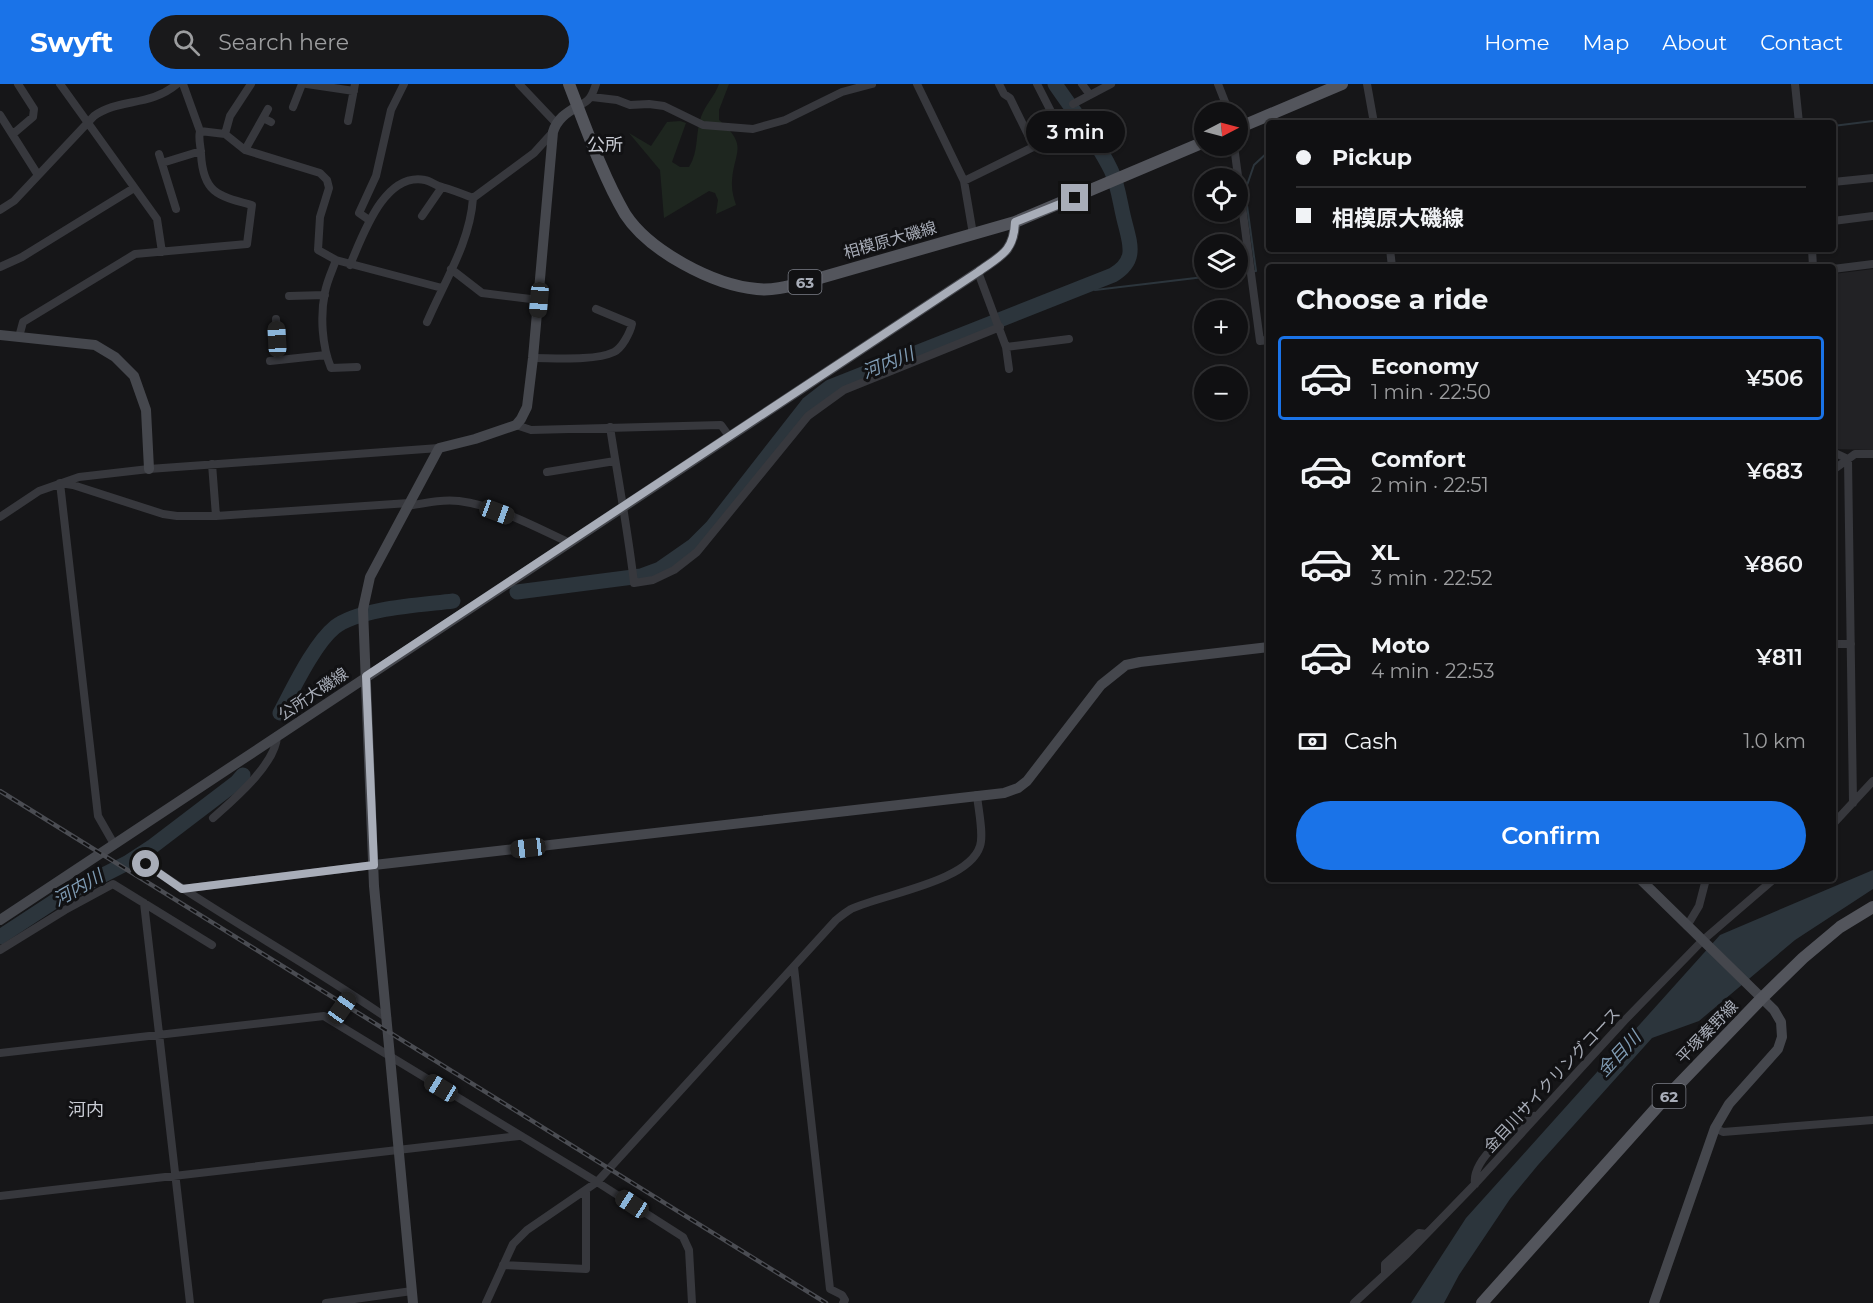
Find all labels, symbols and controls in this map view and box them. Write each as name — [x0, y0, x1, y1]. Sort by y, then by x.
search box — [149, 15, 569, 69]
text: Swyft — [30, 25, 113, 59]
icon: search — [170, 26, 203, 59]
text: Search here — [218, 29, 349, 56]
text: Home — [1484, 30, 1549, 55]
text: Map — [1582, 30, 1629, 55]
text: About — [1662, 30, 1727, 55]
text: Contact — [1760, 30, 1843, 55]
north arrow — [1194, 102, 1248, 156]
map controls — [1194, 102, 1248, 420]
callout: 3 min — [1026, 111, 1124, 153]
text: 3 min — [1047, 120, 1104, 144]
district label: 公所 — [587, 134, 623, 156]
text: Pickup — [1332, 144, 1412, 171]
button: locate — [1194, 168, 1248, 222]
route end — [1061, 184, 1088, 211]
text: 相模原大磯線 — [1332, 205, 1464, 232]
street label: 相模原大磯線 — [841, 218, 939, 262]
button: layers — [1194, 234, 1248, 288]
road number: 63 — [788, 270, 822, 294]
car — [528, 281, 550, 319]
text: Choose a ride — [1296, 283, 1488, 316]
button: + — [1194, 300, 1248, 354]
car — [267, 321, 287, 357]
water label: 河内川 — [859, 342, 919, 383]
icon: car — [1299, 351, 1353, 405]
text: Economy — [1371, 353, 1479, 380]
text: ¥506 — [1746, 365, 1803, 392]
button: − — [1194, 366, 1248, 420]
text: 1 min · 22:50 — [1371, 380, 1491, 404]
icon: car — [1299, 444, 1353, 498]
text: Comfort — [1371, 446, 1466, 473]
text: ¥683 — [1746, 458, 1803, 485]
text: 2 min · 22:51 — [1371, 473, 1489, 497]
car — [477, 497, 517, 527]
icon: car — [1299, 537, 1353, 591]
text: XL — [1371, 539, 1400, 566]
text: ¥860 — [1744, 551, 1803, 578]
text: 3 min · 22:52 — [1371, 566, 1493, 590]
icon: car — [1299, 630, 1353, 684]
text: Moto — [1371, 632, 1430, 659]
text: ¥811 — [1756, 644, 1803, 671]
text: 4 min · 22:53 — [1371, 659, 1495, 683]
street label: 公所大磯線 — [275, 664, 351, 724]
icon: cash — [1296, 725, 1329, 758]
text: Cash — [1344, 728, 1398, 755]
text: 1.0 km — [1743, 729, 1806, 753]
button: Confirm — [1296, 801, 1806, 870]
car — [509, 837, 547, 859]
route start — [132, 850, 159, 877]
water label: 河内川 — [49, 864, 109, 911]
car — [324, 988, 360, 1028]
street label: 平塚秦野線 — [1672, 997, 1742, 1067]
street label: 金目川サイクリングコース — [1480, 1004, 1624, 1156]
water label: 金目川 — [1593, 1025, 1647, 1081]
car — [421, 1071, 461, 1105]
road number: 62 — [1652, 1084, 1686, 1108]
district label: 河内 — [68, 1099, 104, 1121]
car — [612, 1187, 652, 1221]

